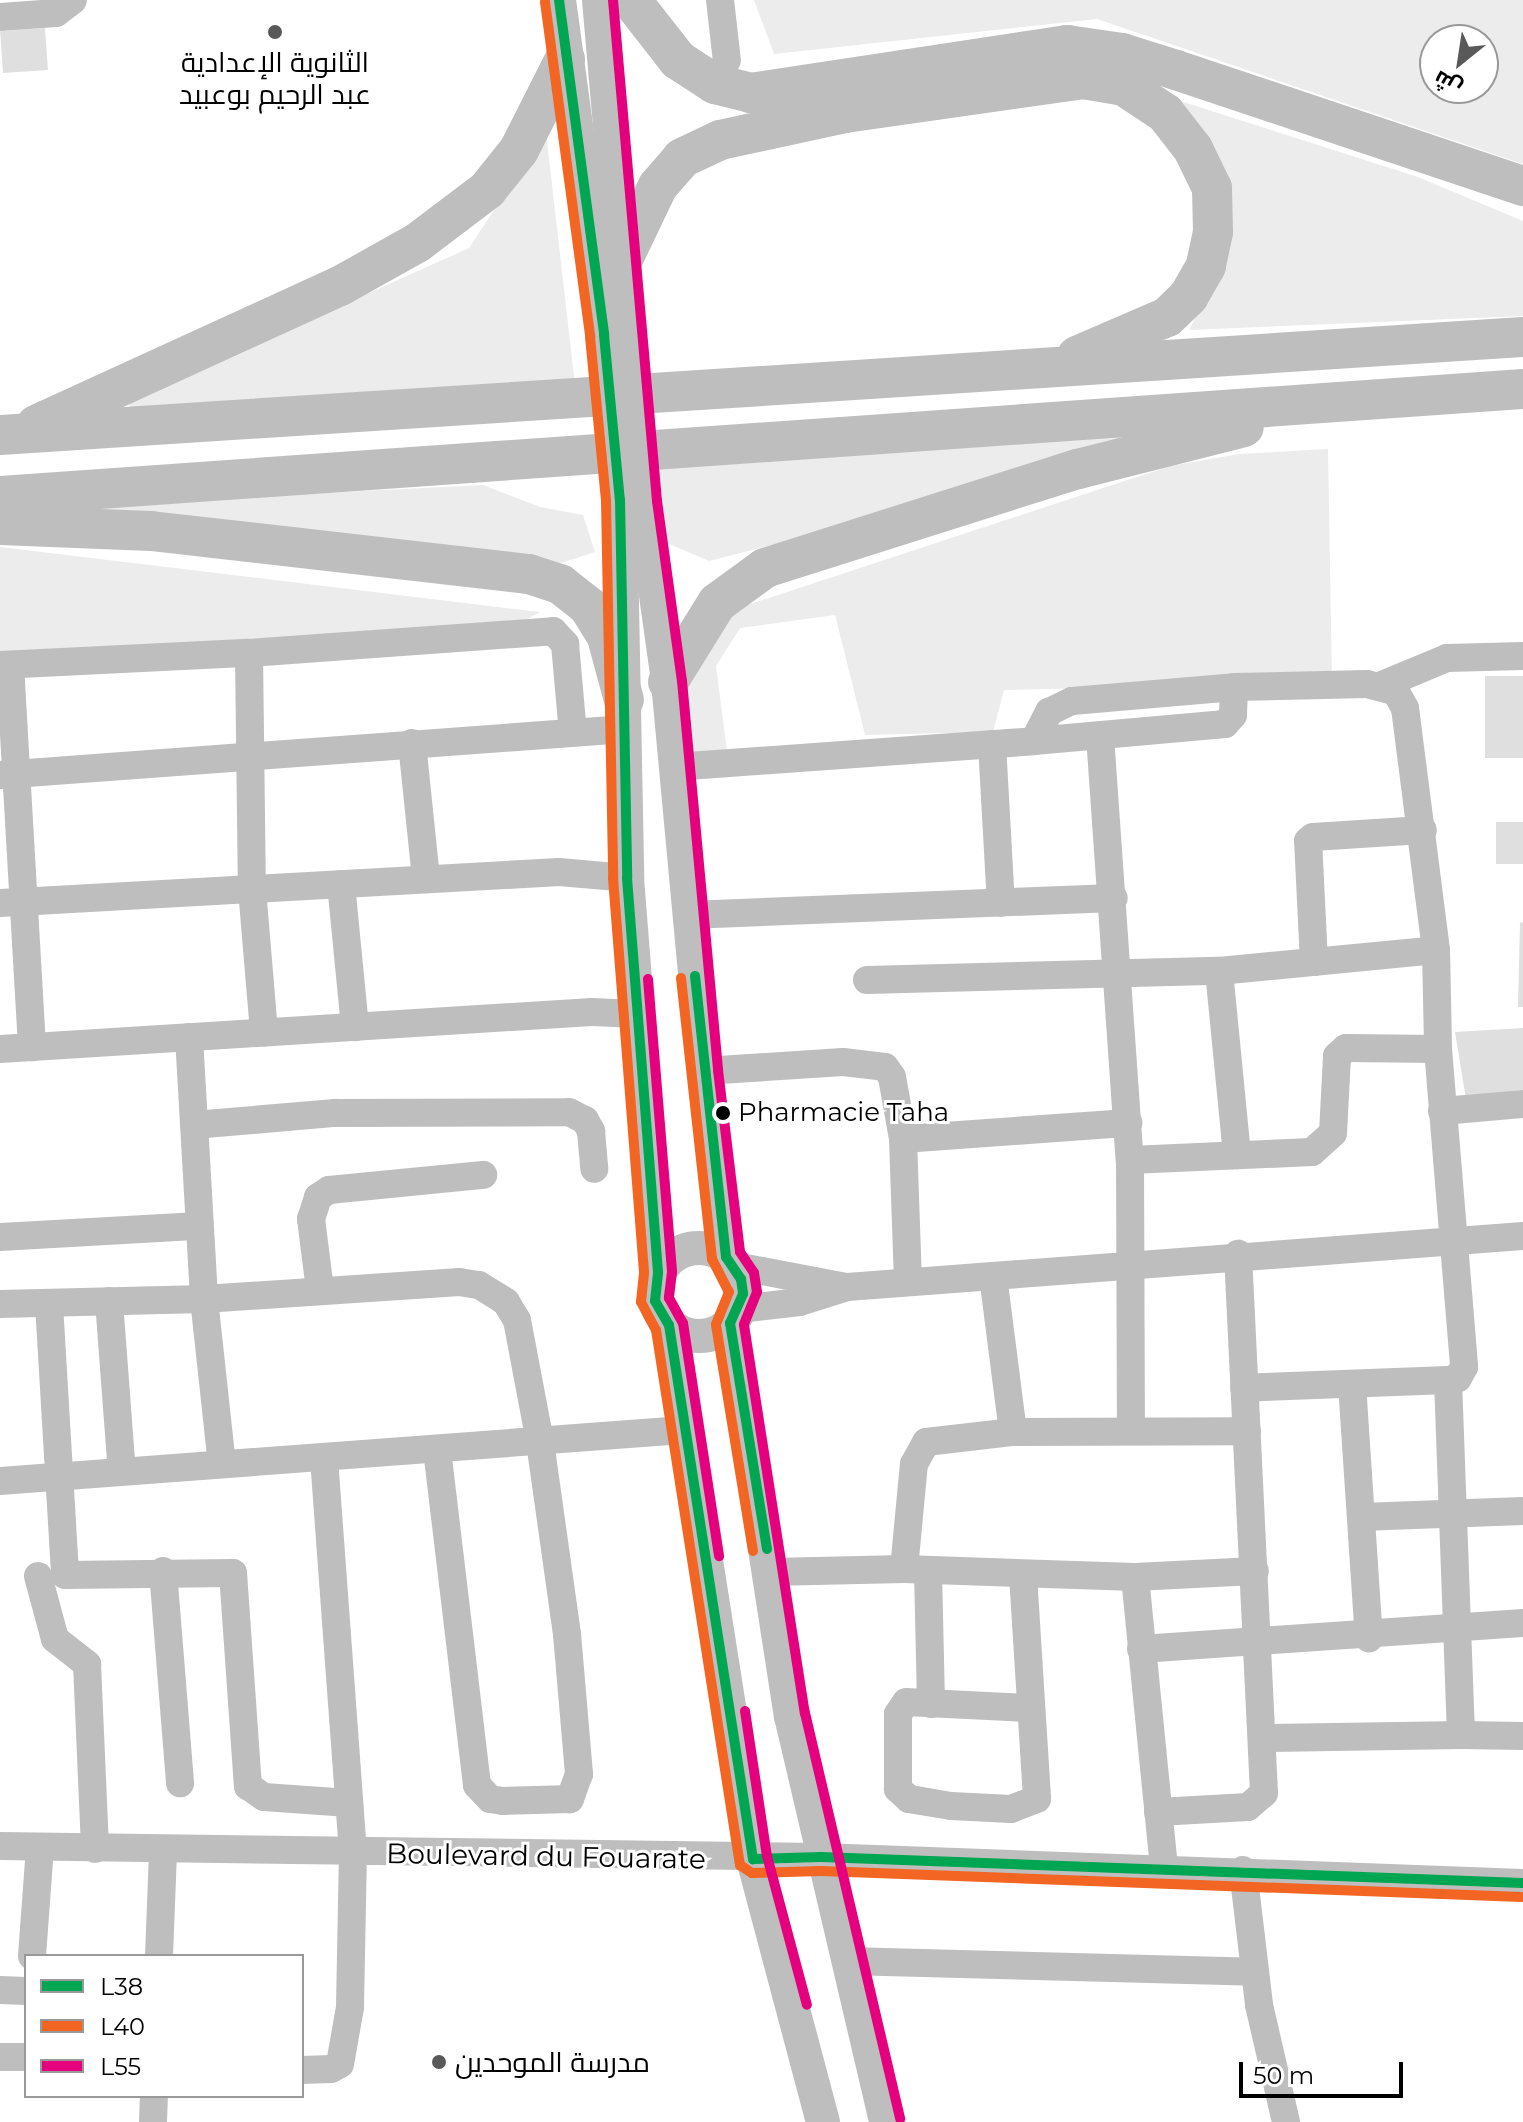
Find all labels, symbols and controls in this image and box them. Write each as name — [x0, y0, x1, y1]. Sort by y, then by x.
marker: الثانوية الإعدادية عبد الرحيم بوعبيد — [266, 23, 284, 41]
north arrow — [1419, 24, 1499, 104]
place label: الثانوية الإعدادية عبد الرحيم بوعبيد — [179, 45, 371, 111]
text: ش — [1429, 65, 1467, 102]
place label: Pharmacie Taha — [738, 1097, 949, 1129]
marker: Pharmacie Taha — [715, 1105, 731, 1121]
street label: Boulevard du Fouarate — [386, 1836, 706, 1876]
legend — [24, 1954, 304, 2098]
text: L38 — [100, 1972, 143, 2001]
text: L40 — [100, 2012, 145, 2041]
place label: مدرسة الموحدين — [455, 2045, 650, 2079]
scale bar — [1243, 2046, 1407, 2096]
text: L55 — [100, 2052, 141, 2081]
marker: مدرسة الموحدين — [430, 2053, 448, 2071]
text: 50 m — [1253, 2061, 1314, 2090]

